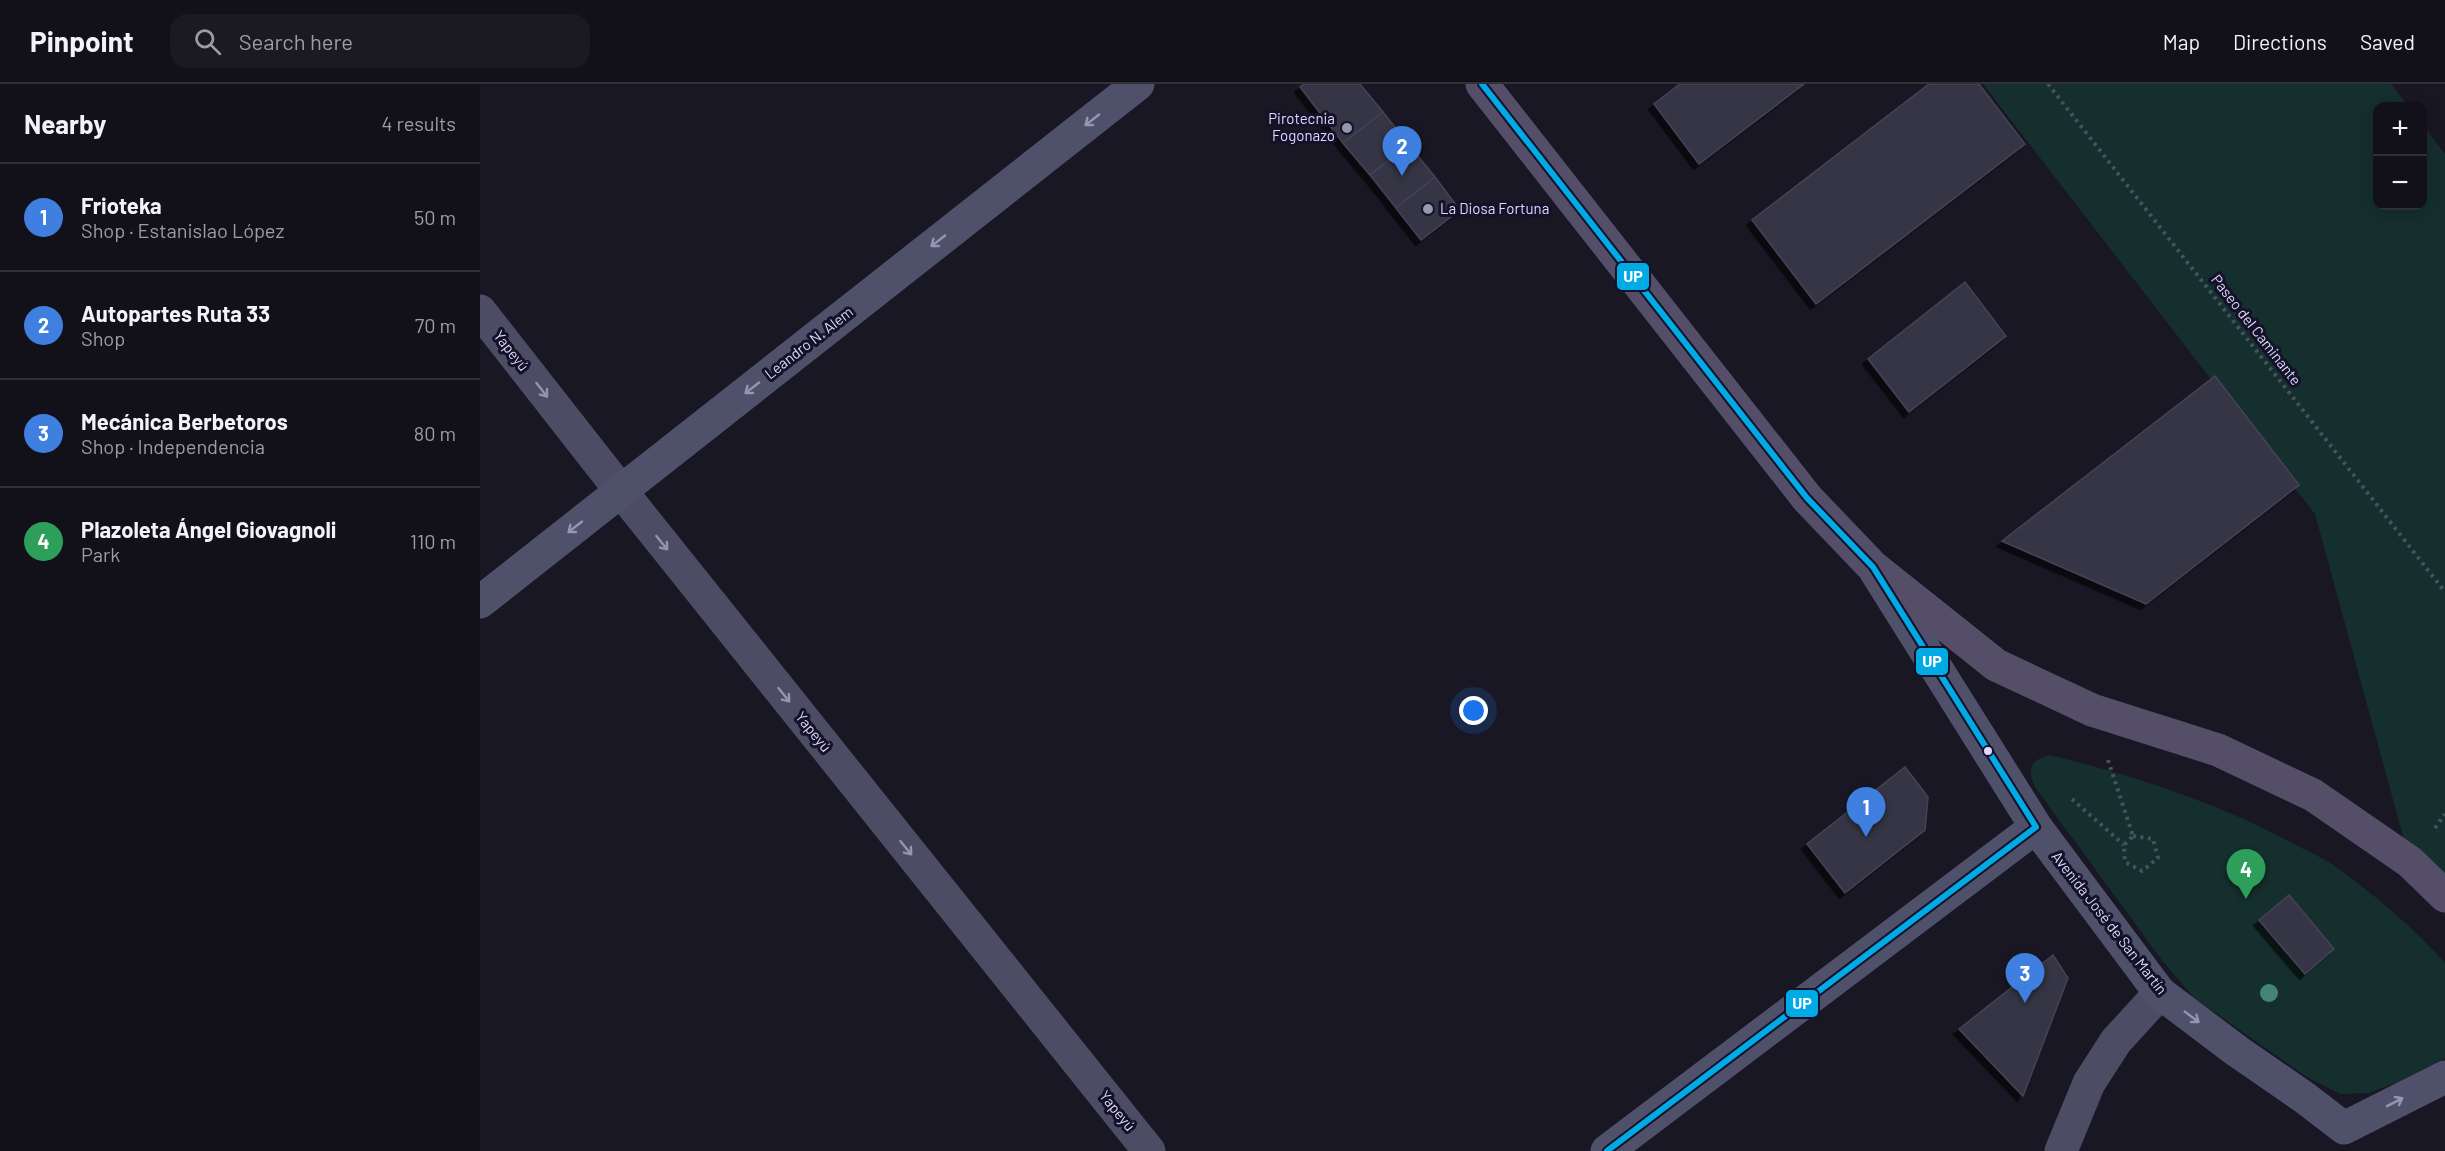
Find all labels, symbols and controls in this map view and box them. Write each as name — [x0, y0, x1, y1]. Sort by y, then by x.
search box — [170, 14, 590, 68]
text: Pinpoint — [30, 24, 134, 58]
icon: search — [191, 25, 224, 58]
text: Search here — [239, 28, 353, 54]
text: Map — [2163, 29, 2200, 54]
text: Directions — [2233, 29, 2327, 54]
text: Saved — [2360, 29, 2415, 54]
map controls — [2373, 102, 2427, 210]
button: + — [2373, 102, 2427, 156]
text: Nearby — [24, 108, 106, 139]
place label: Pirotecnia Fogonazo — [1268, 109, 1335, 144]
text: 4 results — [381, 111, 456, 135]
one-way arrow — [1084, 114, 1100, 127]
marker: Pirotecnia Fogonazo — [1340, 121, 1354, 135]
pin: 2 — [1382, 126, 1422, 176]
button: − — [2373, 156, 2427, 210]
text: Frioteka — [81, 192, 162, 218]
place label: La Diosa Fortuna — [1440, 199, 1549, 217]
marker: La Diosa Fortuna — [1421, 202, 1435, 216]
text: 1 — [40, 205, 47, 229]
text: 50 m — [414, 205, 456, 229]
text: Shop · Estanislao López — [81, 218, 284, 242]
one-way arrow — [931, 234, 947, 247]
line badge: UP — [1616, 262, 1650, 291]
text: UP — [1623, 266, 1643, 285]
street label: Paseo del Caminante — [2208, 270, 2306, 388]
text: Autopartes Ruta 33 — [81, 300, 270, 326]
street label: Leandro N. Alem — [761, 302, 856, 382]
text: 2 — [38, 313, 49, 337]
text: 70 m — [415, 313, 456, 337]
text: Shop — [81, 326, 125, 350]
street label: Yapeyú — [490, 327, 533, 374]
one-way arrow — [745, 381, 761, 394]
one-way arrow — [535, 382, 548, 398]
text: Mecánica Berbetoros — [81, 408, 288, 434]
text: 3 — [38, 421, 49, 445]
text: 80 m — [414, 421, 456, 445]
text: Shop · Independencia — [81, 434, 265, 458]
text: Plazoleta Ángel Giovagnoli — [81, 516, 336, 542]
one-way arrow — [567, 521, 583, 534]
text: 4 — [37, 529, 50, 553]
text: 110 m — [410, 529, 456, 553]
one-way arrow — [656, 535, 669, 551]
text: Park — [81, 542, 120, 566]
line badge: UP — [1915, 647, 1949, 676]
text: UP — [1922, 651, 1942, 670]
one-way arrow — [778, 687, 791, 703]
your location — [1459, 696, 1488, 725]
street label: Yapeyú — [792, 708, 835, 755]
unlabelled marker — [1982, 745, 1994, 757]
pin: 1 — [1846, 788, 1886, 837]
one-way arrow — [899, 840, 913, 855]
street label: Avenida José de San Martín — [2048, 847, 2171, 998]
pin: 4 — [2226, 850, 2266, 899]
pin: 3 — [2006, 954, 2044, 1003]
line badge: UP — [1785, 989, 1819, 1018]
text: UP — [1792, 993, 1812, 1012]
one-way arrow — [2183, 1011, 2199, 1024]
street label: Yapeyú — [1096, 1087, 1139, 1134]
one-way arrow — [2385, 1096, 2403, 1108]

